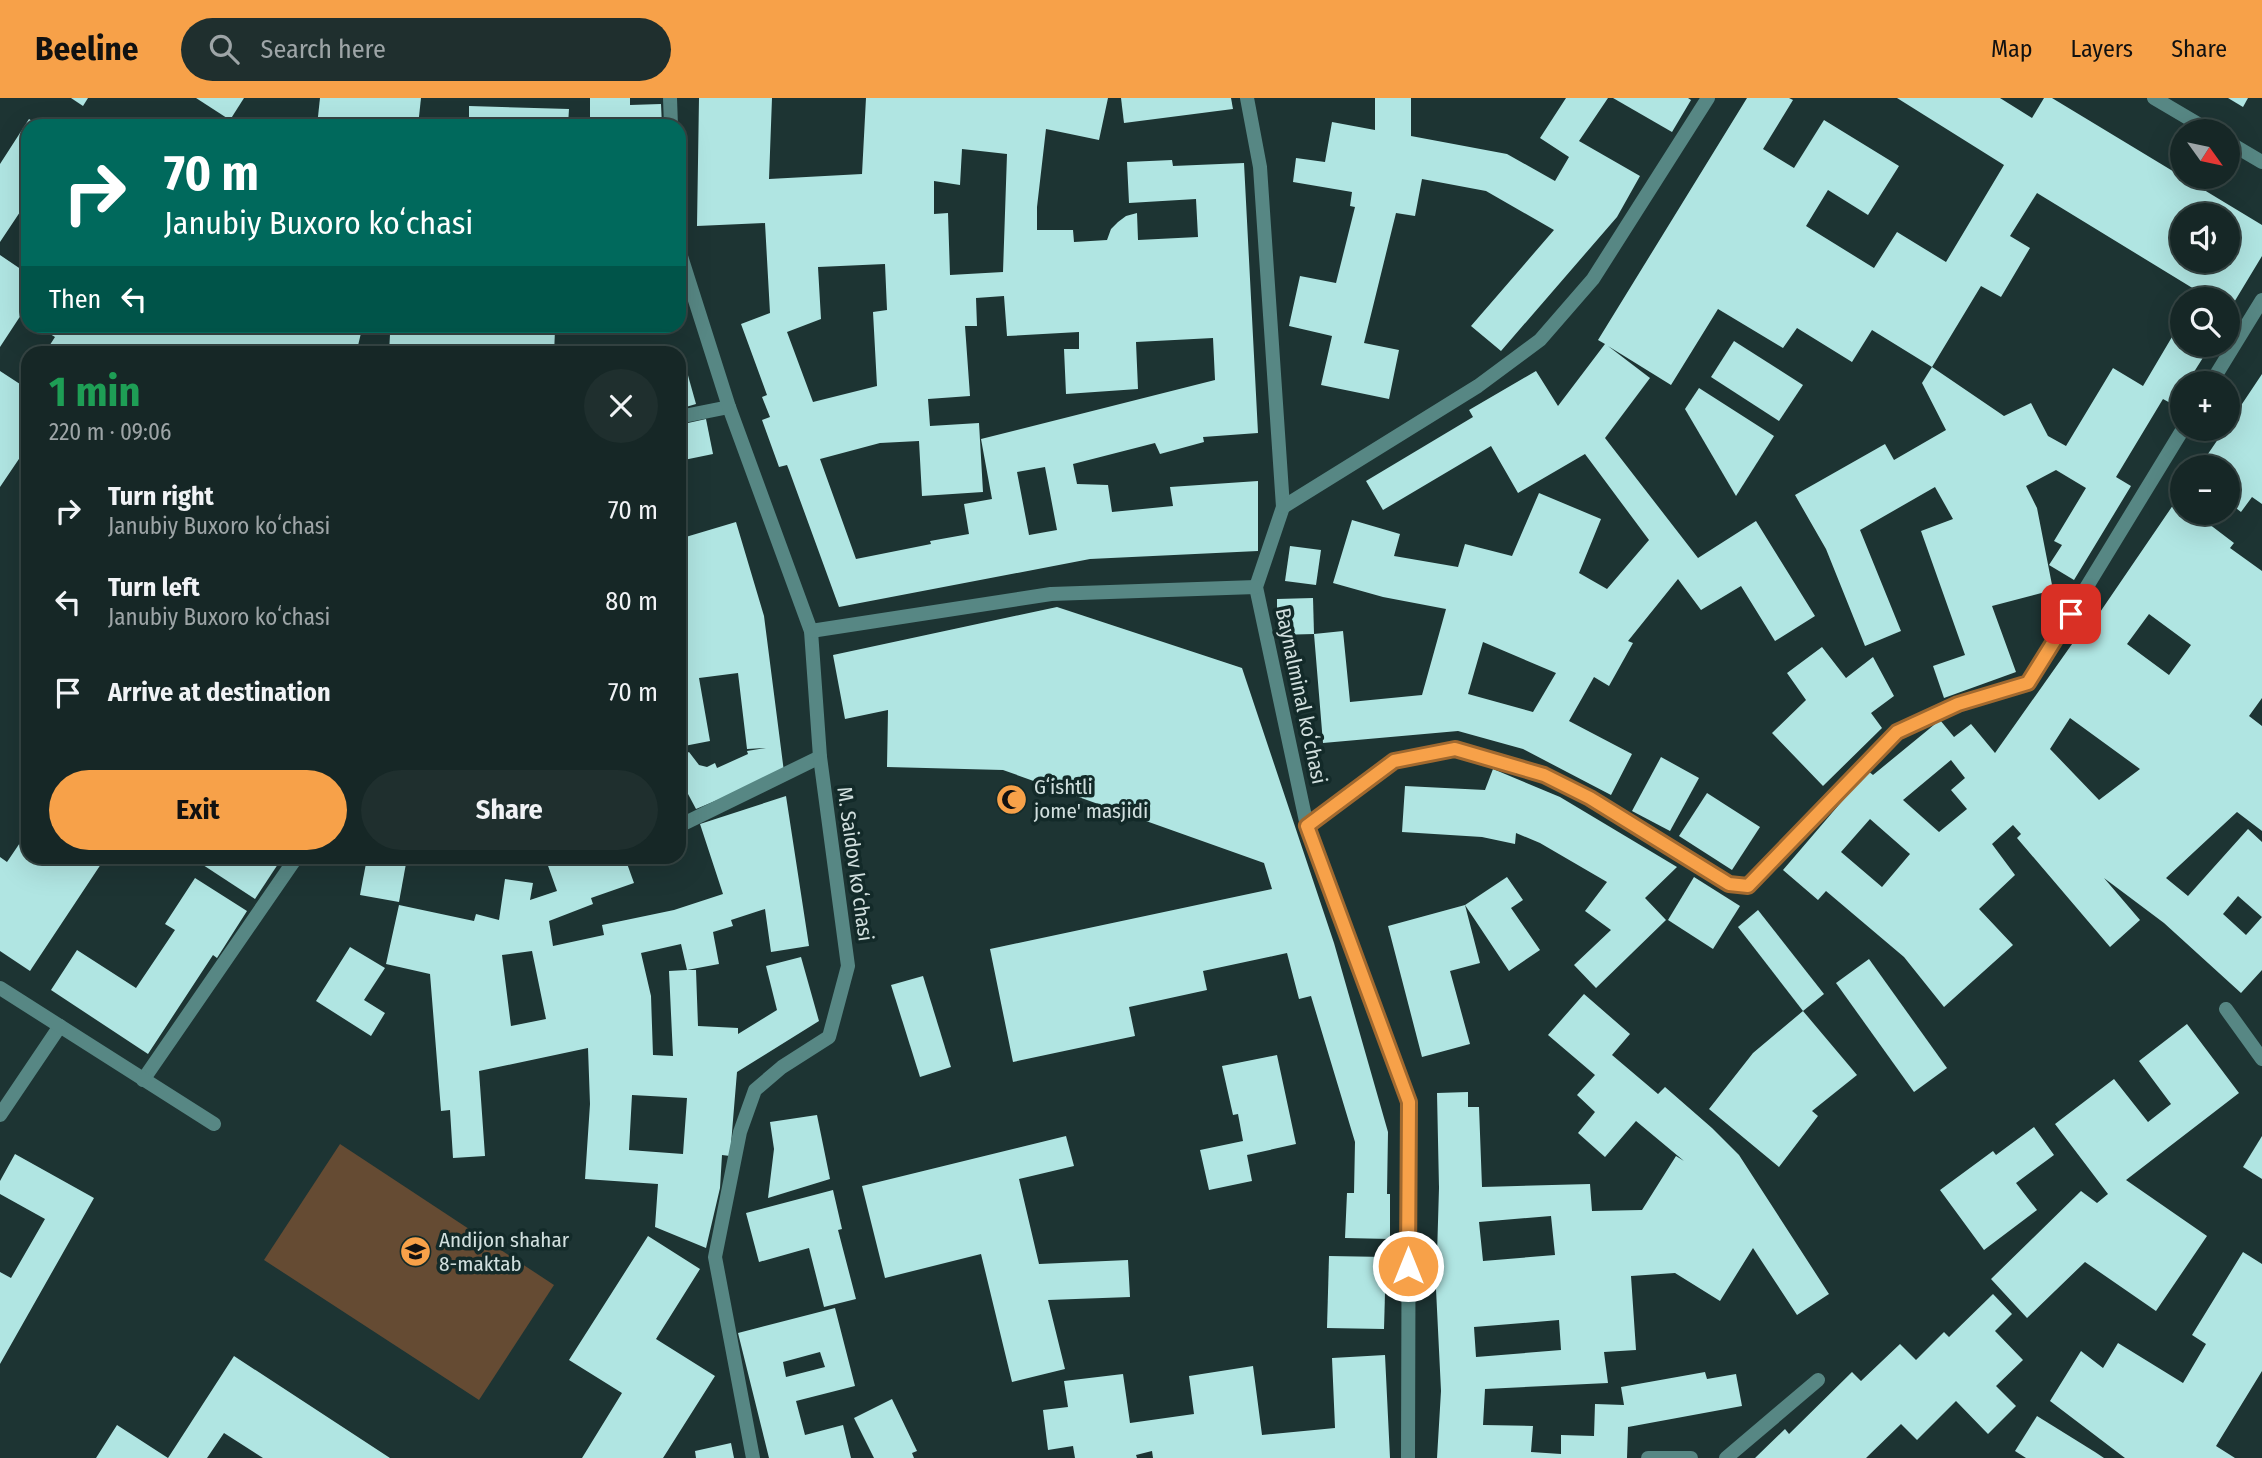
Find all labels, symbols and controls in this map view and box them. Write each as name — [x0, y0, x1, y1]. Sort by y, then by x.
search box — [181, 18, 671, 81]
text: Beeline — [35, 29, 139, 69]
icon: search — [205, 30, 243, 68]
text: Search here — [261, 34, 386, 65]
text: Map — [1991, 35, 2033, 63]
text: Layers — [2071, 35, 2133, 63]
text: Share — [2171, 35, 2227, 63]
north arrow — [2170, 119, 2240, 189]
map controls — [2170, 119, 2240, 525]
text: 70 m — [164, 144, 259, 203]
icon: right — [49, 147, 140, 238]
button: sound — [2170, 203, 2240, 273]
text: Janubiy Buxoro koʻchasi — [164, 204, 473, 242]
icon: left — [115, 280, 153, 318]
text: Then — [49, 284, 101, 315]
button: search — [2170, 287, 2240, 357]
text: 1 min — [49, 367, 140, 417]
button: close — [584, 369, 658, 443]
button: + — [2170, 371, 2240, 441]
text: 220 m · 09:06 — [49, 418, 171, 446]
button: − — [2170, 455, 2240, 525]
text: Turn right — [108, 481, 214, 512]
icon: right — [49, 492, 87, 530]
text: 70 m — [608, 495, 658, 526]
text: Janubiy Buxoro koʻchasi — [108, 512, 330, 540]
text: Turn left — [108, 572, 200, 603]
icon: left — [49, 583, 87, 621]
pin — [2041, 584, 2101, 644]
text: 80 m — [605, 586, 658, 617]
icon: arrive — [2052, 595, 2090, 633]
text: Janubiy Buxoro koʻchasi — [108, 603, 330, 631]
street label: Baynalminal koʻchasi — [1270, 605, 1332, 787]
icon: arrive — [49, 674, 87, 712]
text: Arrive at destination — [108, 677, 331, 708]
text: 70 m — [608, 677, 658, 708]
button: Exit — [49, 770, 347, 850]
button: Share — [361, 770, 658, 850]
place label: Gʻishtli jome' masjidi — [1033, 774, 1148, 824]
mosque icon: Gʻishtli jome' masjidi — [994, 782, 1028, 816]
street label: M. Saidov koʻchasi — [831, 785, 879, 943]
place label: Andijon shahar 8-maktab — [439, 1227, 570, 1277]
position arrow — [1371, 1229, 1445, 1303]
school or university icon: Andijon shahar 8-maktab — [399, 1235, 433, 1269]

